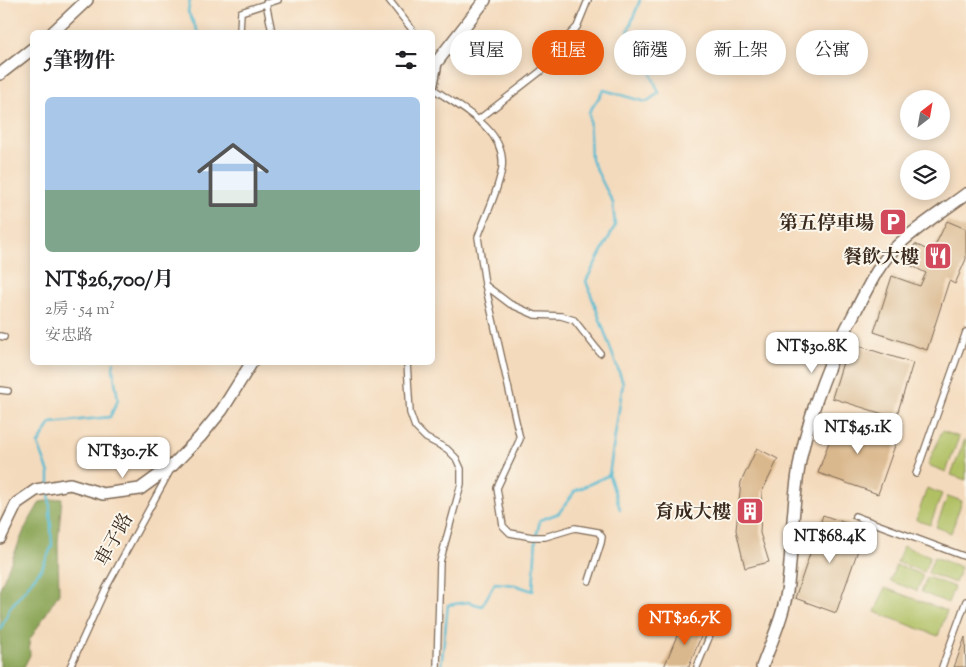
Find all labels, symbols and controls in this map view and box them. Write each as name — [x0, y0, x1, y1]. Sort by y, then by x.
chip: 買屋 — [450, 30, 522, 75]
chip: 租屋 — [532, 30, 604, 75]
chip: 篩選 — [614, 30, 686, 75]
chip: 新上架 — [696, 30, 786, 75]
chip: 公寓 — [796, 30, 868, 75]
icon: filters — [392, 46, 420, 74]
text: 5筆物件 — [45, 47, 115, 77]
north arrow — [900, 90, 950, 140]
map controls — [900, 90, 950, 200]
icon: home — [188, 130, 278, 220]
button: layers — [900, 150, 950, 200]
parking icon: 第五停車場 — [878, 207, 908, 237]
place label: 第五停車場 — [779, 211, 874, 238]
restaurant icon: 餐飲大樓 — [923, 241, 953, 271]
place label: 餐飲大樓 — [843, 245, 919, 272]
text: NT$26,700/月 — [45, 266, 174, 296]
text: 2房 · 54 m² — [45, 299, 115, 322]
text: 安忠路 — [45, 325, 93, 348]
pin: NT$30.8K — [760, 332, 864, 374]
text: NT$30.8K — [777, 336, 847, 359]
pin: NT$45.1K — [806, 412, 910, 455]
text: NT$45.1K — [824, 417, 892, 440]
pin: NT$30.7K — [71, 436, 175, 479]
text: NT$30.7K — [88, 441, 158, 464]
building icon: 育成大樓 — [735, 496, 765, 526]
place label: 育成大樓 — [655, 500, 731, 527]
street label: 車子路 — [90, 509, 141, 572]
pin: NT$68.4K — [778, 522, 882, 564]
text: NT$68.4K — [794, 526, 866, 549]
pin: NT$26.7K — [633, 604, 737, 646]
text: NT$26.7K — [649, 608, 721, 631]

